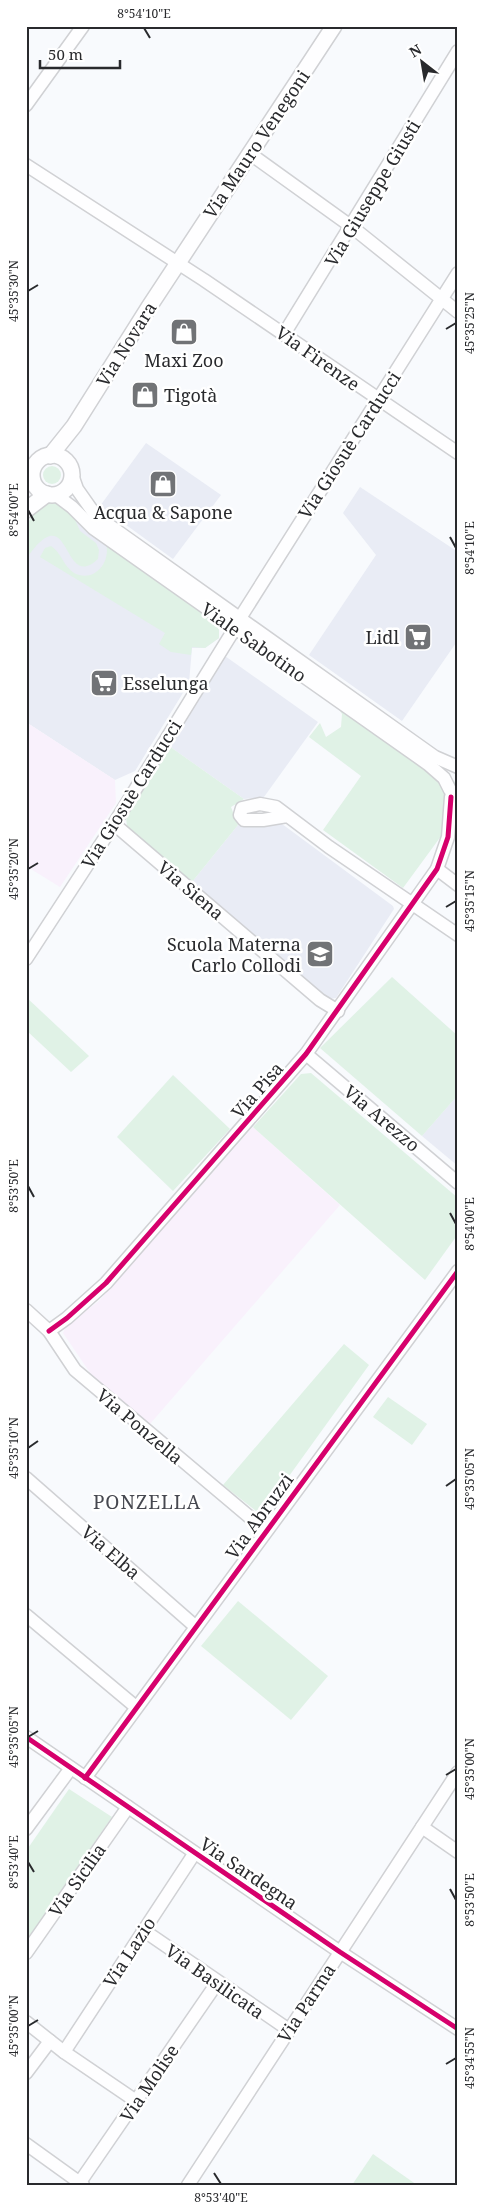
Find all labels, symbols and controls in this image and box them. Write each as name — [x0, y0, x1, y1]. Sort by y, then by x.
text: 8°54'10"E — [117, 5, 171, 22]
scale bar — [40, 38, 120, 70]
north arrow — [396, 38, 446, 88]
text: N — [405, 39, 425, 61]
text: 50 m — [48, 44, 83, 64]
street label: Via Mauro Venegoni — [197, 65, 315, 223]
street label: Via Giuseppe Giusti — [319, 115, 425, 271]
text: 45°35'30"N — [5, 260, 22, 322]
text: 45°35'25"N — [461, 292, 478, 354]
street label: Via Novara — [90, 297, 162, 391]
shop icon: Maxi Zoo — [169, 317, 199, 347]
street label: Via Firenze — [271, 320, 365, 396]
place label: Maxi Zoo — [144, 348, 224, 372]
street label: Via Giosuè Carducci — [292, 366, 406, 523]
shop icon: Tigotà — [130, 380, 160, 410]
place label: Tigotà — [164, 383, 217, 407]
shop icon: Acqua & Sapone — [148, 469, 178, 499]
text: 8°54'00"E — [5, 483, 22, 537]
place label: Acqua & Sapone — [93, 500, 233, 524]
text: 8°54'10"E — [461, 521, 478, 575]
street label: Viale Sabotino — [197, 597, 311, 687]
supermarket icon: Lidl — [403, 622, 433, 652]
place label: Lidl — [365, 625, 399, 649]
supermarket icon: Esselunga — [89, 668, 119, 698]
place label: Esselunga — [123, 671, 209, 695]
street label: Via Giosuè Carducci — [75, 715, 187, 873]
text: 45°35'20"N — [5, 838, 22, 900]
street label: Via Siena — [153, 855, 229, 925]
text: 45°35'15"N — [461, 870, 478, 932]
place label: Scuola Materna Carlo Collodi — [167, 932, 301, 977]
school or university icon: Scuola Materna Carlo Collodi — [305, 939, 335, 969]
street label: Via Pisa — [226, 1057, 288, 1123]
street label: Via Arezzo — [339, 1079, 425, 1157]
text: 8°53'50"E — [5, 1159, 22, 1213]
text: 8°54'00"E — [461, 1197, 478, 1251]
street label: Via Ponzella — [92, 1383, 188, 1469]
text: 45°35'10"N — [5, 1417, 22, 1479]
text: 45°35'05"N — [461, 1448, 478, 1510]
street label: Via Abruzzi — [220, 1468, 298, 1564]
district label: PONZELLA — [93, 1489, 201, 1515]
street label: Via Elba — [76, 1520, 146, 1584]
text: 45°35'05"N — [5, 1706, 22, 1768]
text: 45°35'00"N — [461, 1738, 478, 1800]
street label: Via Sardegna — [195, 1831, 303, 1915]
text: 8°53'40"E — [5, 1835, 22, 1889]
street label: Via Sicilia — [43, 1839, 111, 1921]
text: 8°53'50"E — [461, 1873, 478, 1927]
street label: Via Lazio — [97, 1912, 161, 1992]
street label: Via Basilicata — [161, 1938, 269, 2024]
street label: Via Parma — [272, 1959, 340, 2047]
text: 45°35'00"N — [5, 1995, 22, 2057]
text: 45°34'55"N — [461, 2027, 478, 2089]
street label: Via Molise — [114, 2039, 184, 2127]
text: 8°53'40"E — [194, 2189, 248, 2206]

